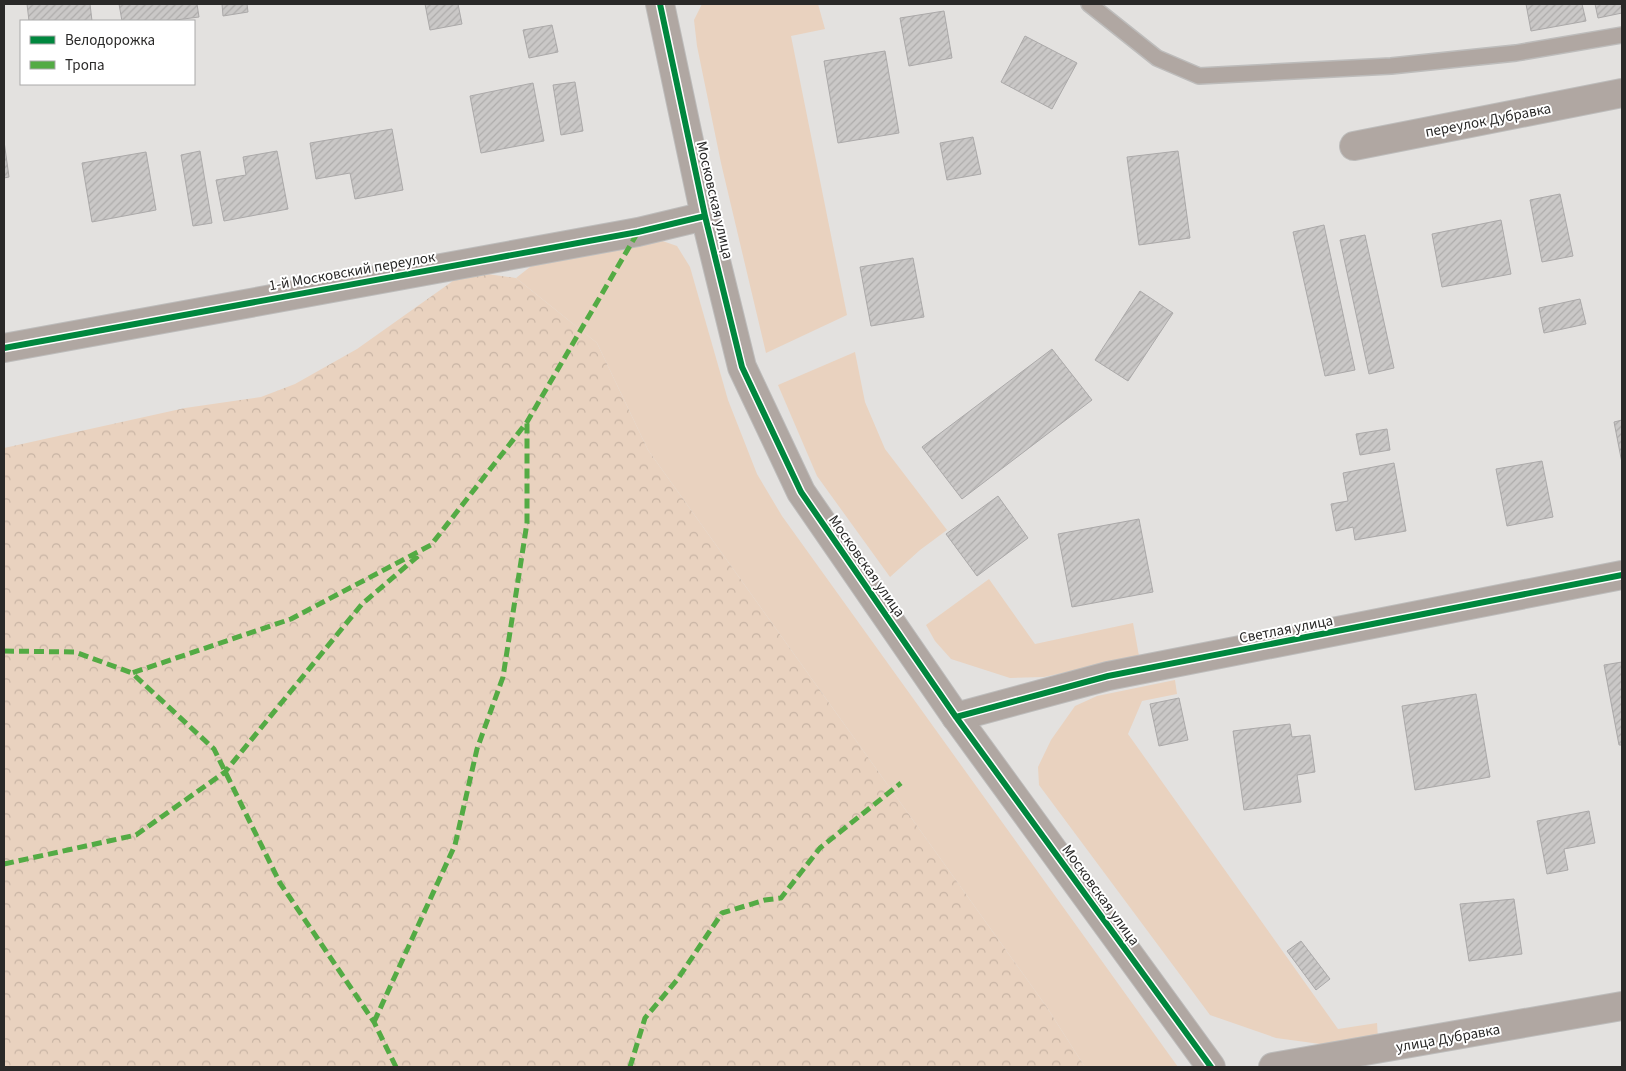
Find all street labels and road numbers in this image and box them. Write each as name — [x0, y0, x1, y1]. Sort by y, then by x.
street label: переулок Дубравка — [1423, 98, 1553, 143]
street label: Московская улица — [691, 139, 738, 261]
street label: 1-й Московский переулок — [267, 246, 437, 296]
street label: Московская улица — [823, 511, 910, 622]
street label: Светлая улица — [1237, 610, 1335, 649]
street label: Московская улица — [1057, 840, 1145, 950]
street label: улица Дубравка — [1394, 1019, 1502, 1058]

